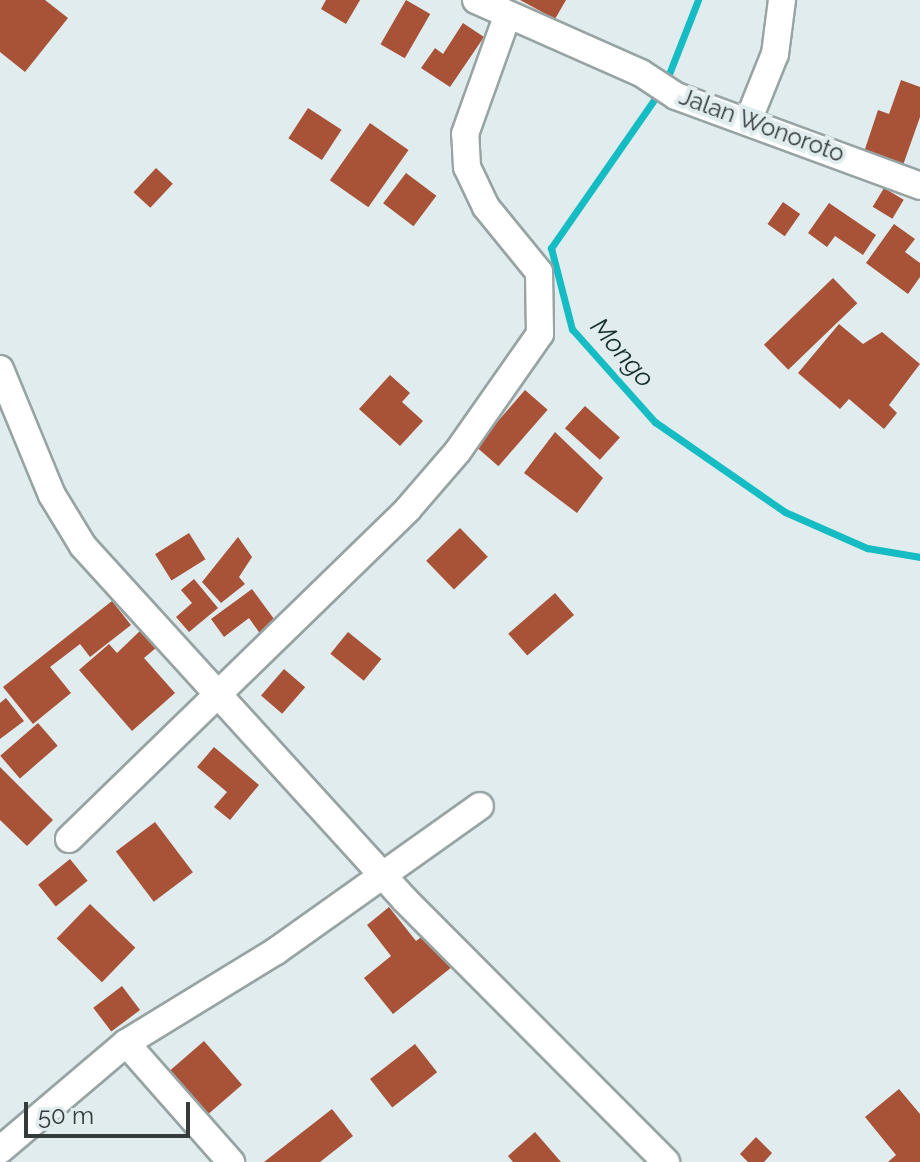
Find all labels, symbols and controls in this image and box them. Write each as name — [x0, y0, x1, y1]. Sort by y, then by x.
street label: Jalan Wonoroto — [675, 82, 849, 168]
water label: Mongo — [584, 312, 660, 394]
scale bar — [28, 1086, 194, 1136]
text: 50 m — [38, 1101, 94, 1130]

